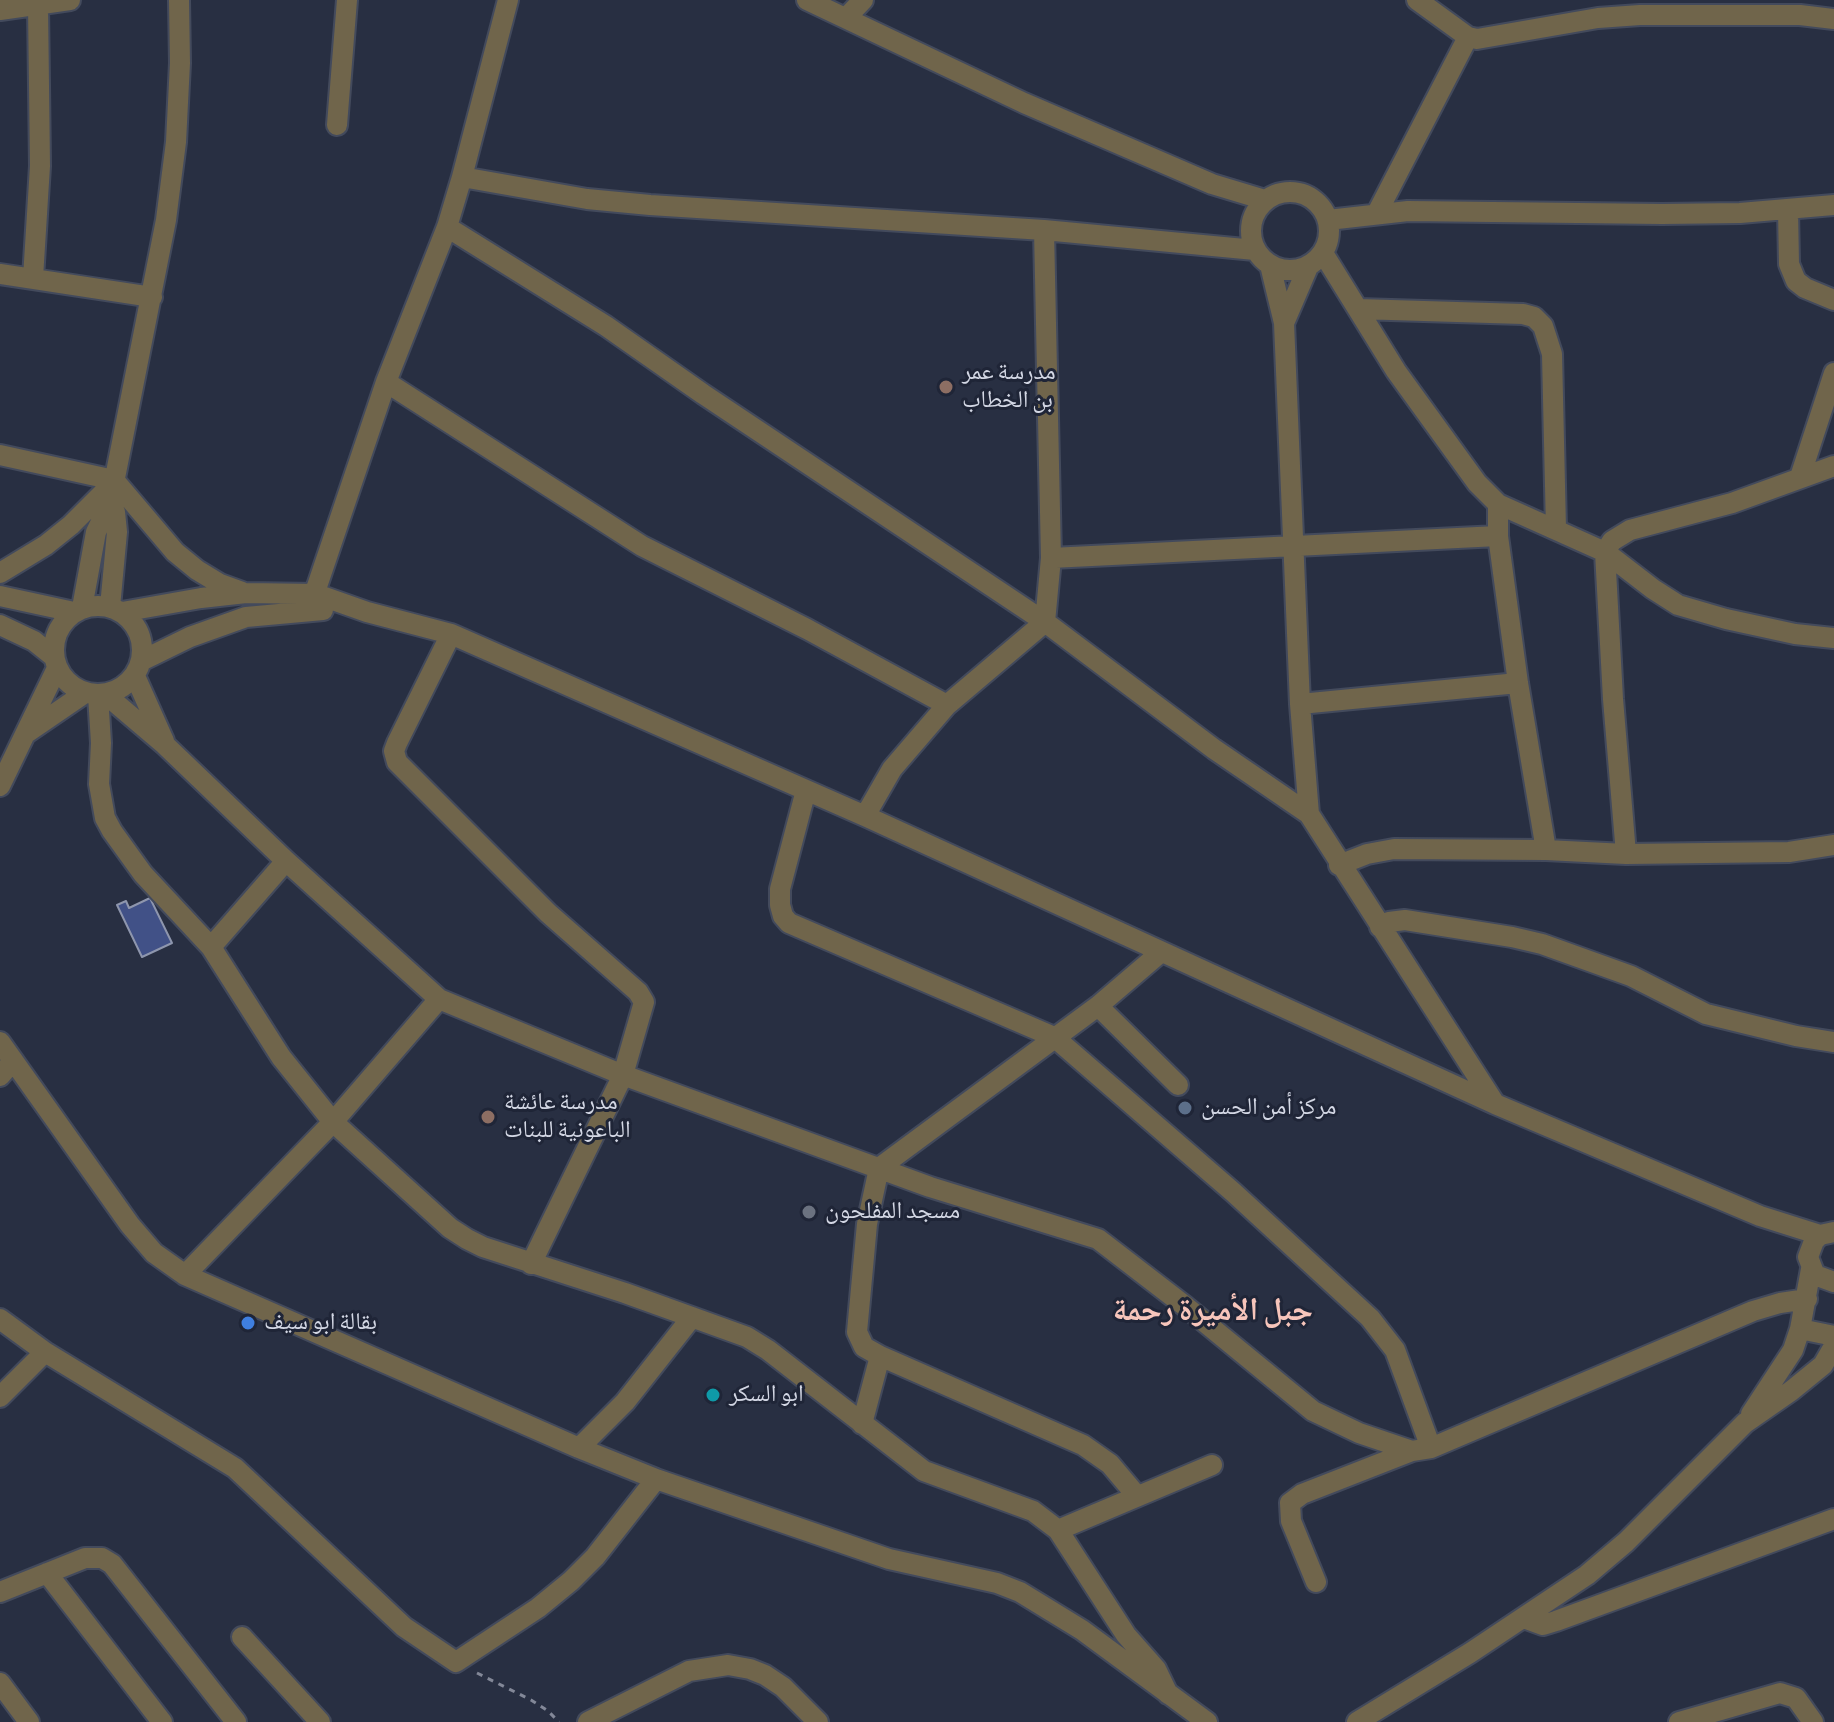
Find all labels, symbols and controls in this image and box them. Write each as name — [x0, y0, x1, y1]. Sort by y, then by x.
place label: مدرسة عمر بن الخطاب — [962, 359, 1056, 415]
marker: مدرسة عمر بن الخطاب — [937, 378, 955, 396]
place label: مدرسة عائشة الباعونية للبنات — [504, 1089, 631, 1145]
place label: مركز أمن الحسن — [1201, 1094, 1336, 1122]
marker: مركز أمن الحسن — [1176, 1099, 1194, 1117]
marker: مدرسة عائشة الباعونية للبنات — [479, 1108, 497, 1126]
place label: مسجد المفلحون — [825, 1198, 960, 1226]
marker: مسجد المفلحون — [800, 1203, 818, 1221]
district label: جبل الأميرة رحمة — [1113, 1293, 1313, 1331]
place label: بقالة ابو سيف — [264, 1309, 377, 1337]
marker: بقالة ابو سيف — [239, 1314, 257, 1332]
place label: ابو السكر — [729, 1381, 804, 1409]
marker: ابو السكر — [704, 1386, 722, 1404]

